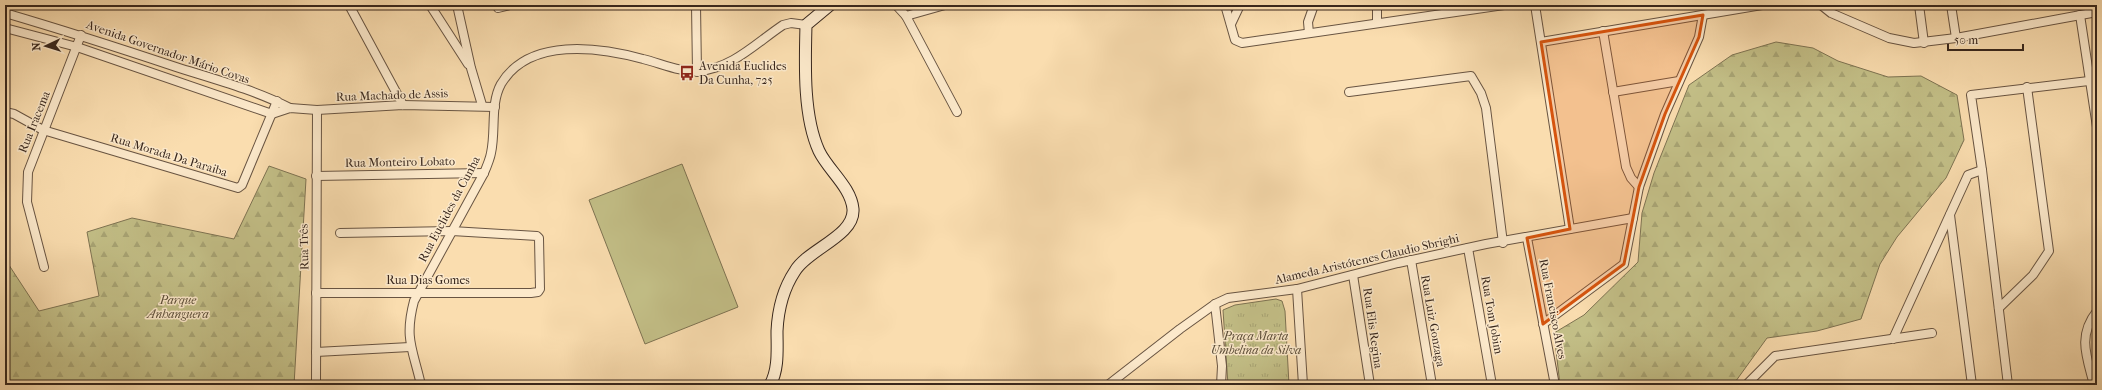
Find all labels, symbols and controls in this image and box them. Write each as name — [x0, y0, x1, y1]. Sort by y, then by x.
street label: Avenida Governador Mário Covas — [84, 17, 252, 87]
north arrow — [26, 26, 66, 66]
scale bar — [1948, 26, 2023, 52]
text: 50 m — [1954, 33, 1978, 47]
text: N — [30, 41, 43, 51]
place label: Avenida Euclides Da Cunha, 725 — [698, 59, 787, 87]
bus stop icon: Avenida Euclides Da Cunha, 725 — [678, 64, 696, 82]
street label: Rua Machado de Assis — [336, 86, 449, 104]
street label: Rua Iracema — [15, 89, 53, 155]
street label: Rua Morada Da Paraiba — [109, 131, 230, 180]
street label: Rua Euclides da Cunha — [415, 153, 483, 264]
street label: Rua Monteiro Lobato — [345, 154, 455, 170]
street label: Rua Três — [297, 223, 311, 270]
street label: Alameda Aristótenes Claudio Sbrighi — [1273, 231, 1461, 287]
street label: Rua Francisco Alves — [1536, 258, 1570, 361]
street label: Rua Dias Gomes — [386, 273, 470, 287]
street label: Rua Luiz Gonzaga — [1418, 274, 1448, 369]
street label: Rua Tom Jobim — [1478, 275, 1506, 355]
street label: Rua Elis Regina — [1360, 287, 1386, 370]
park label: Parque Anhanguera — [145, 293, 209, 321]
park label: Praça Marta Umbelina da Silva — [1211, 329, 1301, 357]

